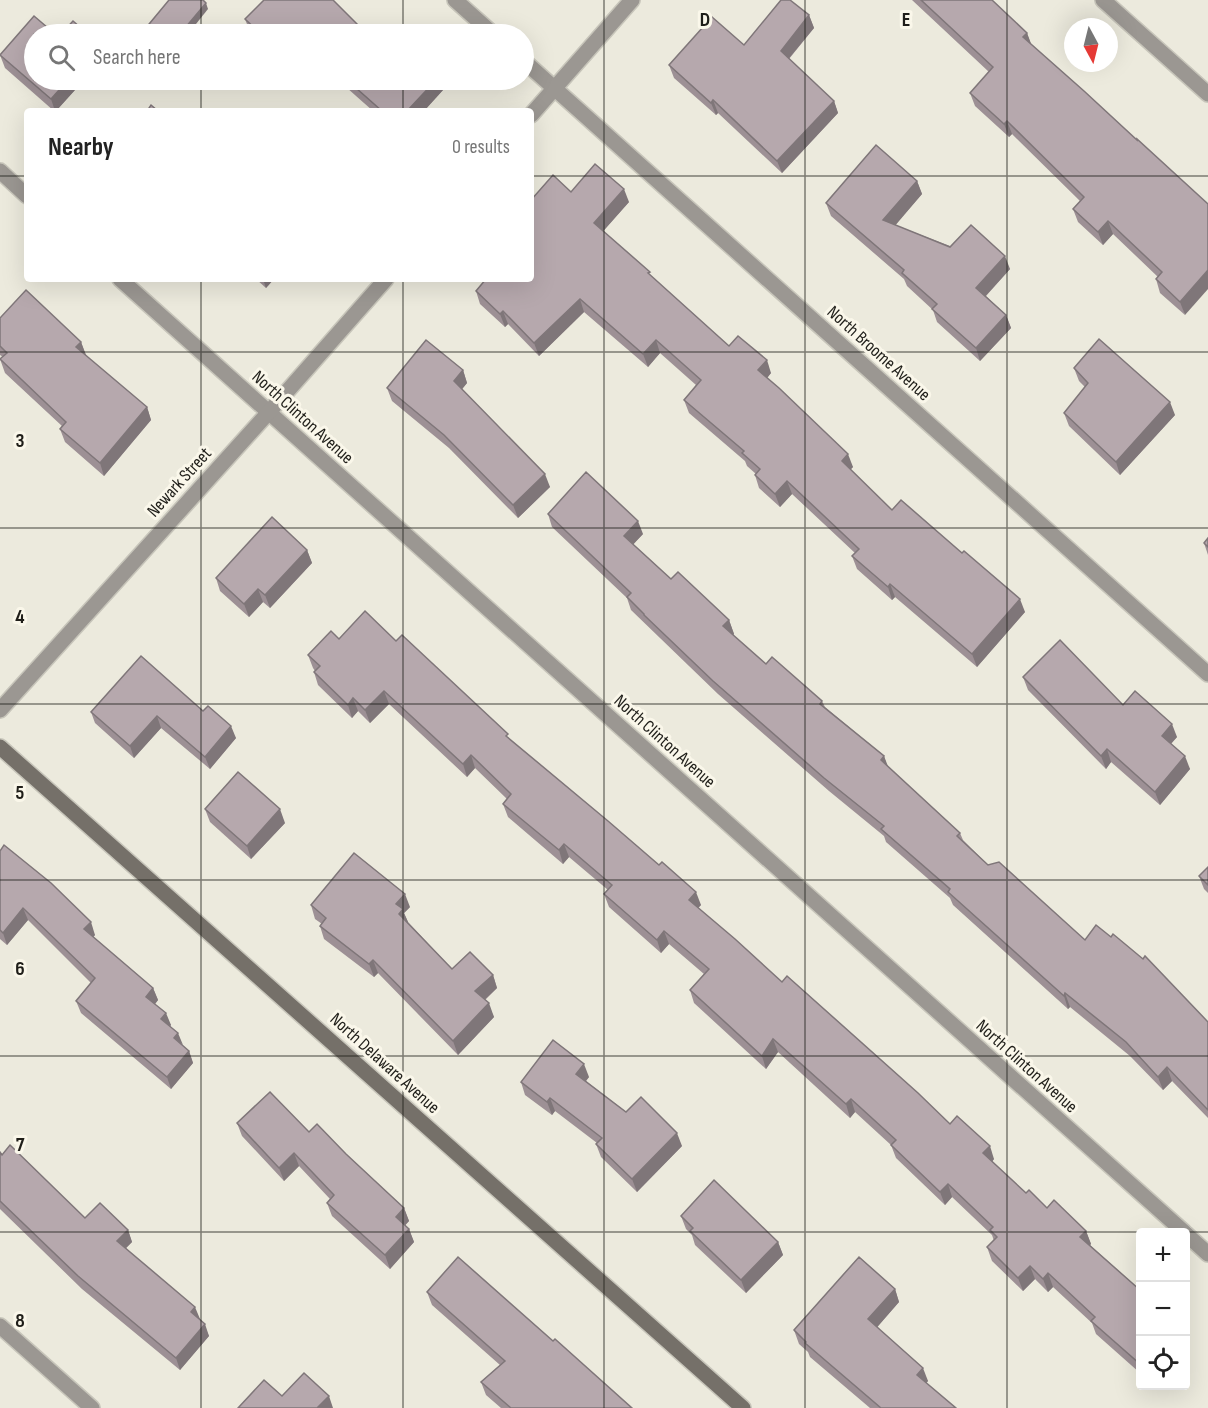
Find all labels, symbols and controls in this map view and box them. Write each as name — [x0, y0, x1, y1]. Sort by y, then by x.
text: D — [700, 8, 710, 32]
text: E — [902, 8, 910, 32]
north arrow — [1064, 18, 1118, 72]
search box — [24, 24, 534, 90]
icon: search — [45, 41, 78, 74]
text: Search here — [93, 44, 180, 71]
text: Nearby — [48, 132, 114, 163]
text: 0 results — [452, 135, 510, 159]
street label: North Broome Avenue — [823, 302, 935, 405]
street label: North Clinton Avenue — [248, 366, 358, 468]
text: 3 — [16, 429, 25, 453]
street label: Newark Street — [143, 443, 216, 521]
text: 4 — [15, 605, 25, 629]
street label: North Clinton Avenue — [610, 690, 720, 792]
text: 5 — [16, 781, 25, 805]
text: 6 — [15, 957, 25, 981]
street label: North Delaware Avenue — [326, 1009, 444, 1118]
street label: North Clinton Avenue — [972, 1015, 1082, 1117]
text: 7 — [16, 1133, 25, 1157]
map controls — [1136, 1228, 1190, 1390]
button: + — [1136, 1228, 1190, 1282]
button: − — [1136, 1282, 1190, 1336]
text: 8 — [15, 1309, 25, 1333]
button: locate — [1136, 1336, 1190, 1390]

